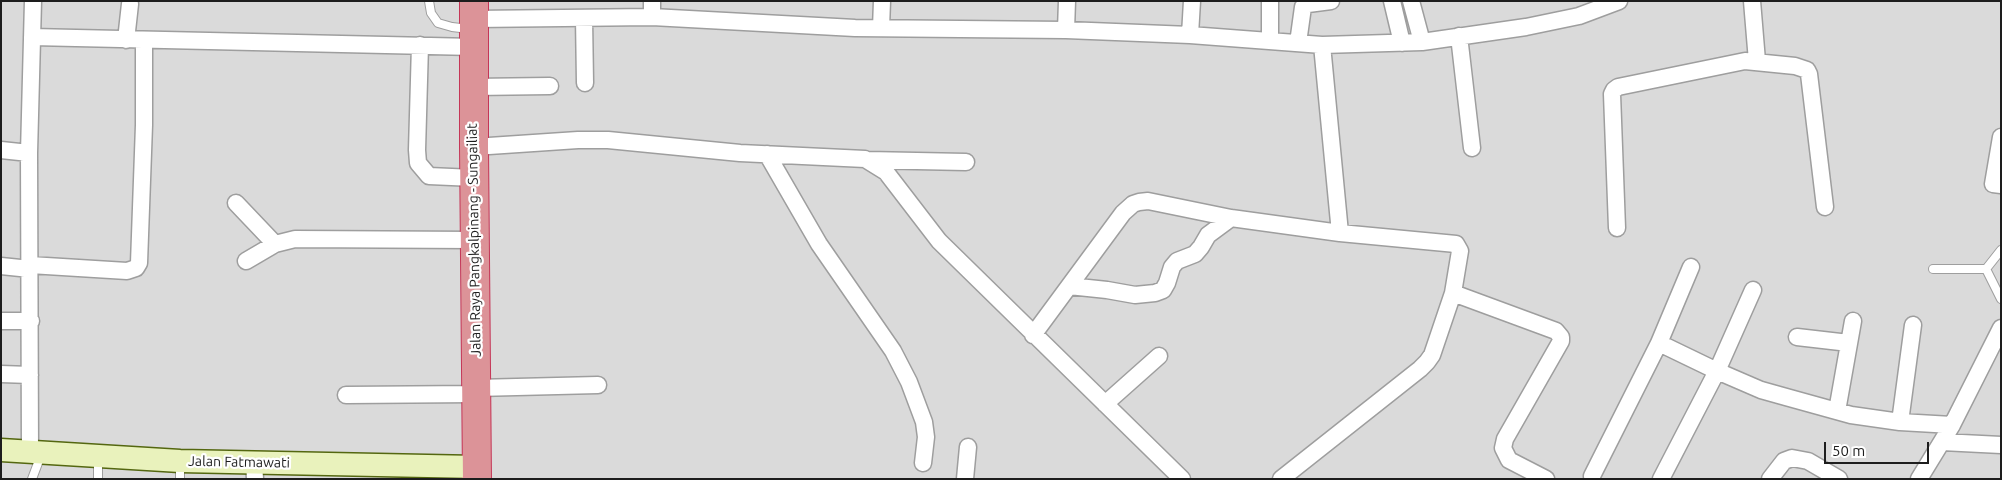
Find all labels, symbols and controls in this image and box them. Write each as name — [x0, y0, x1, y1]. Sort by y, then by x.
street label: Jalan Raya Pangkalpinang - Sungailiat — [464, 123, 484, 357]
scale bar — [1827, 432, 1932, 464]
text: 50 m — [1832, 442, 1865, 459]
street label: Jalan Fatmawati — [188, 453, 290, 471]

